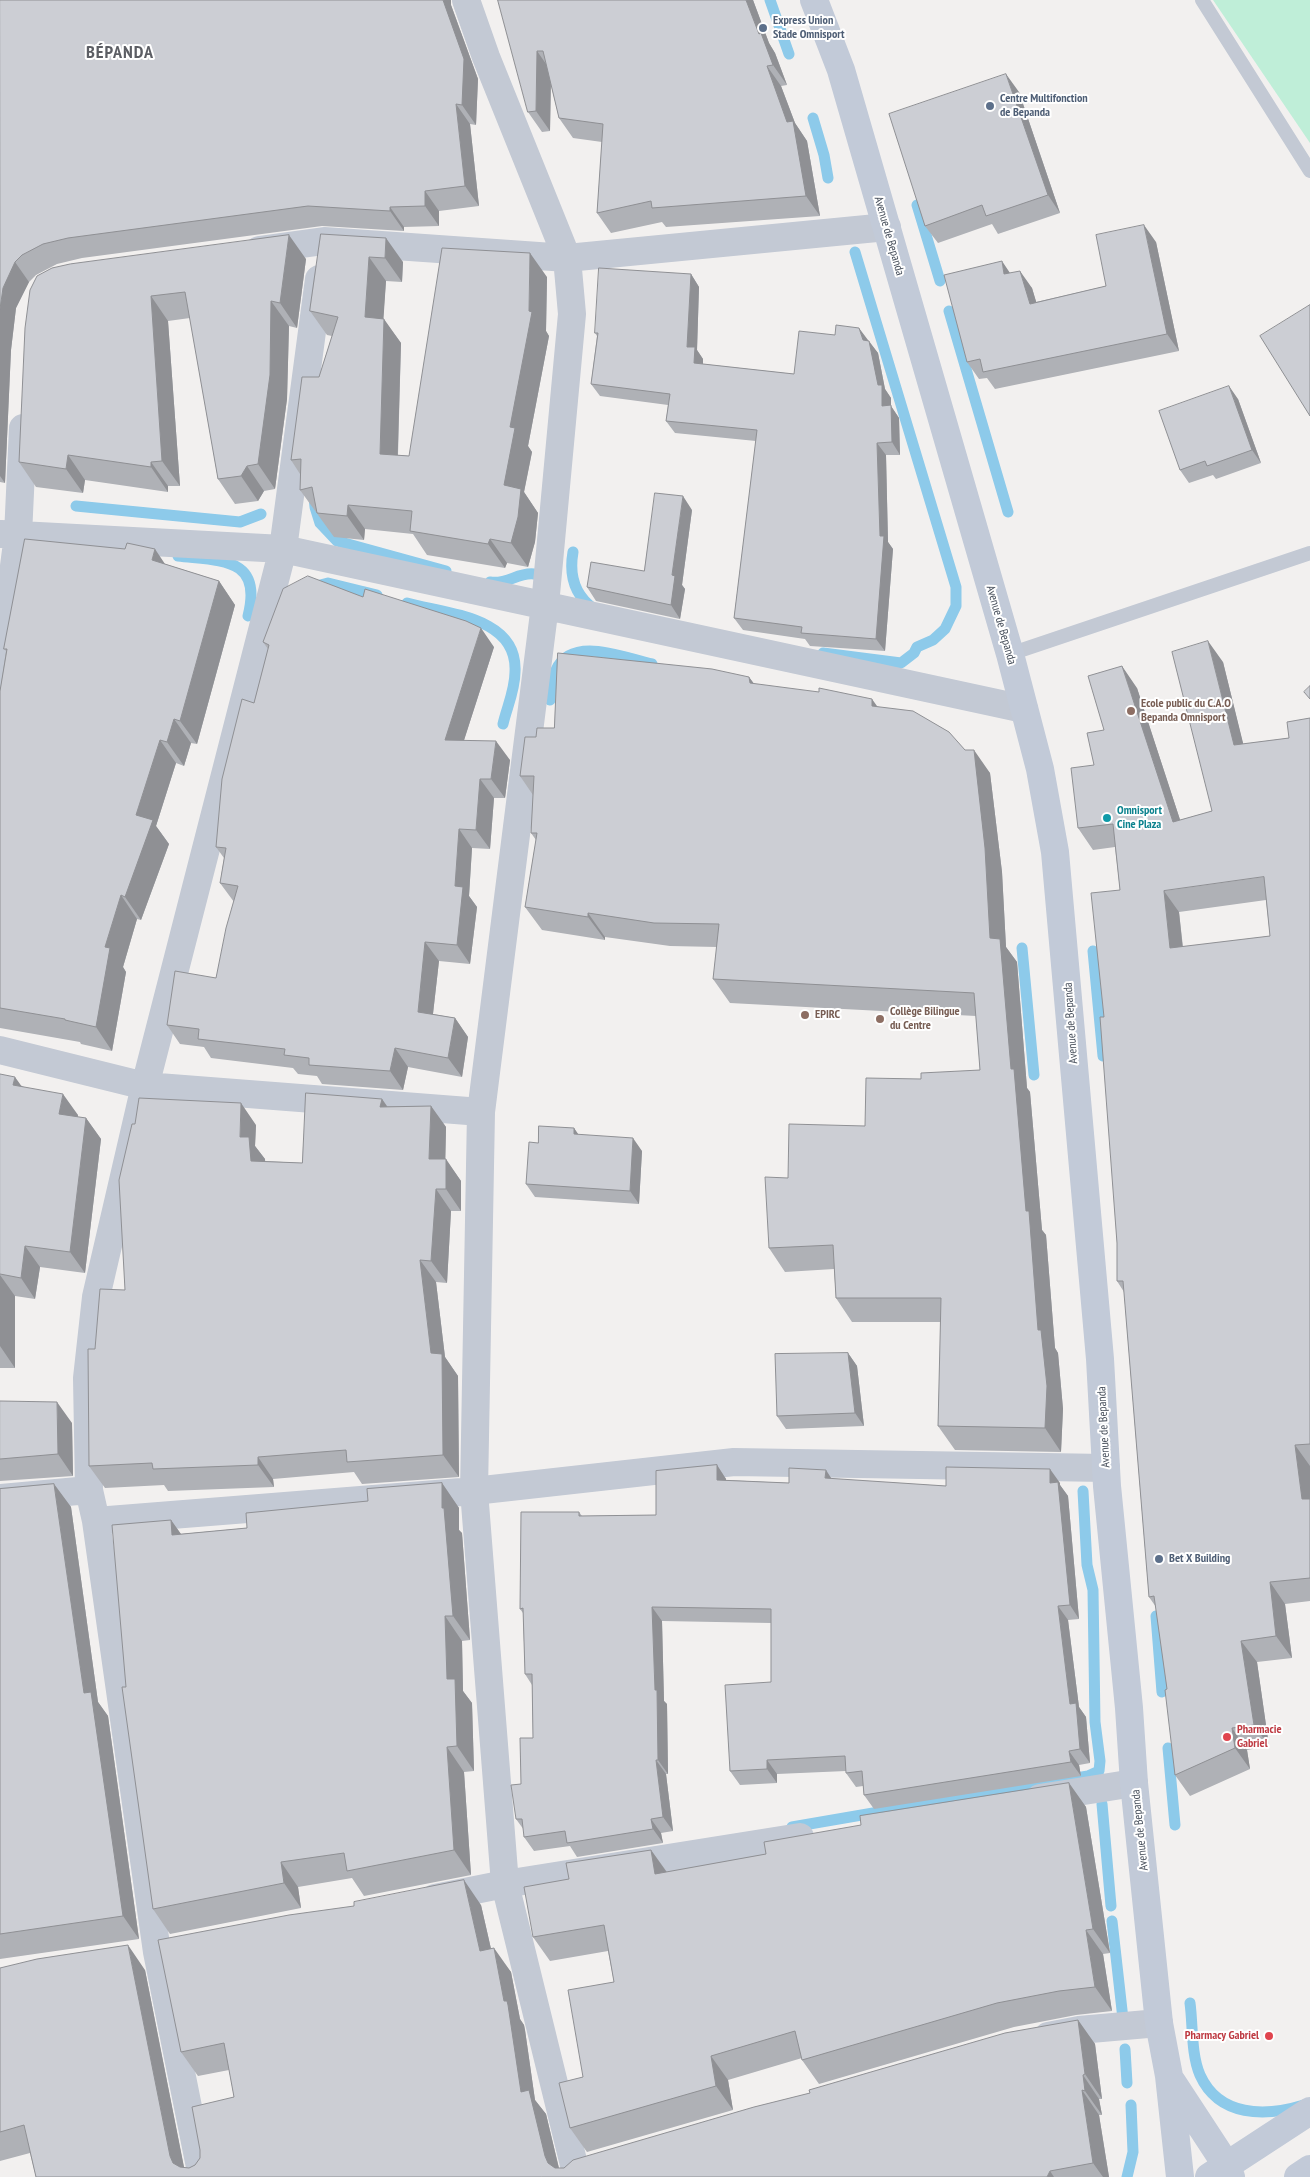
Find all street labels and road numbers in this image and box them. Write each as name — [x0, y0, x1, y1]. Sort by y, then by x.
street label: Avenue de Bepanda — [871, 195, 907, 277]
street label: Avenue de Bepanda — [983, 584, 1019, 666]
street label: Avenue de Bepanda — [1061, 982, 1081, 1064]
street label: Avenue de Bepanda — [1095, 1386, 1113, 1468]
street label: Avenue de Bepanda — [1129, 1789, 1151, 1871]

